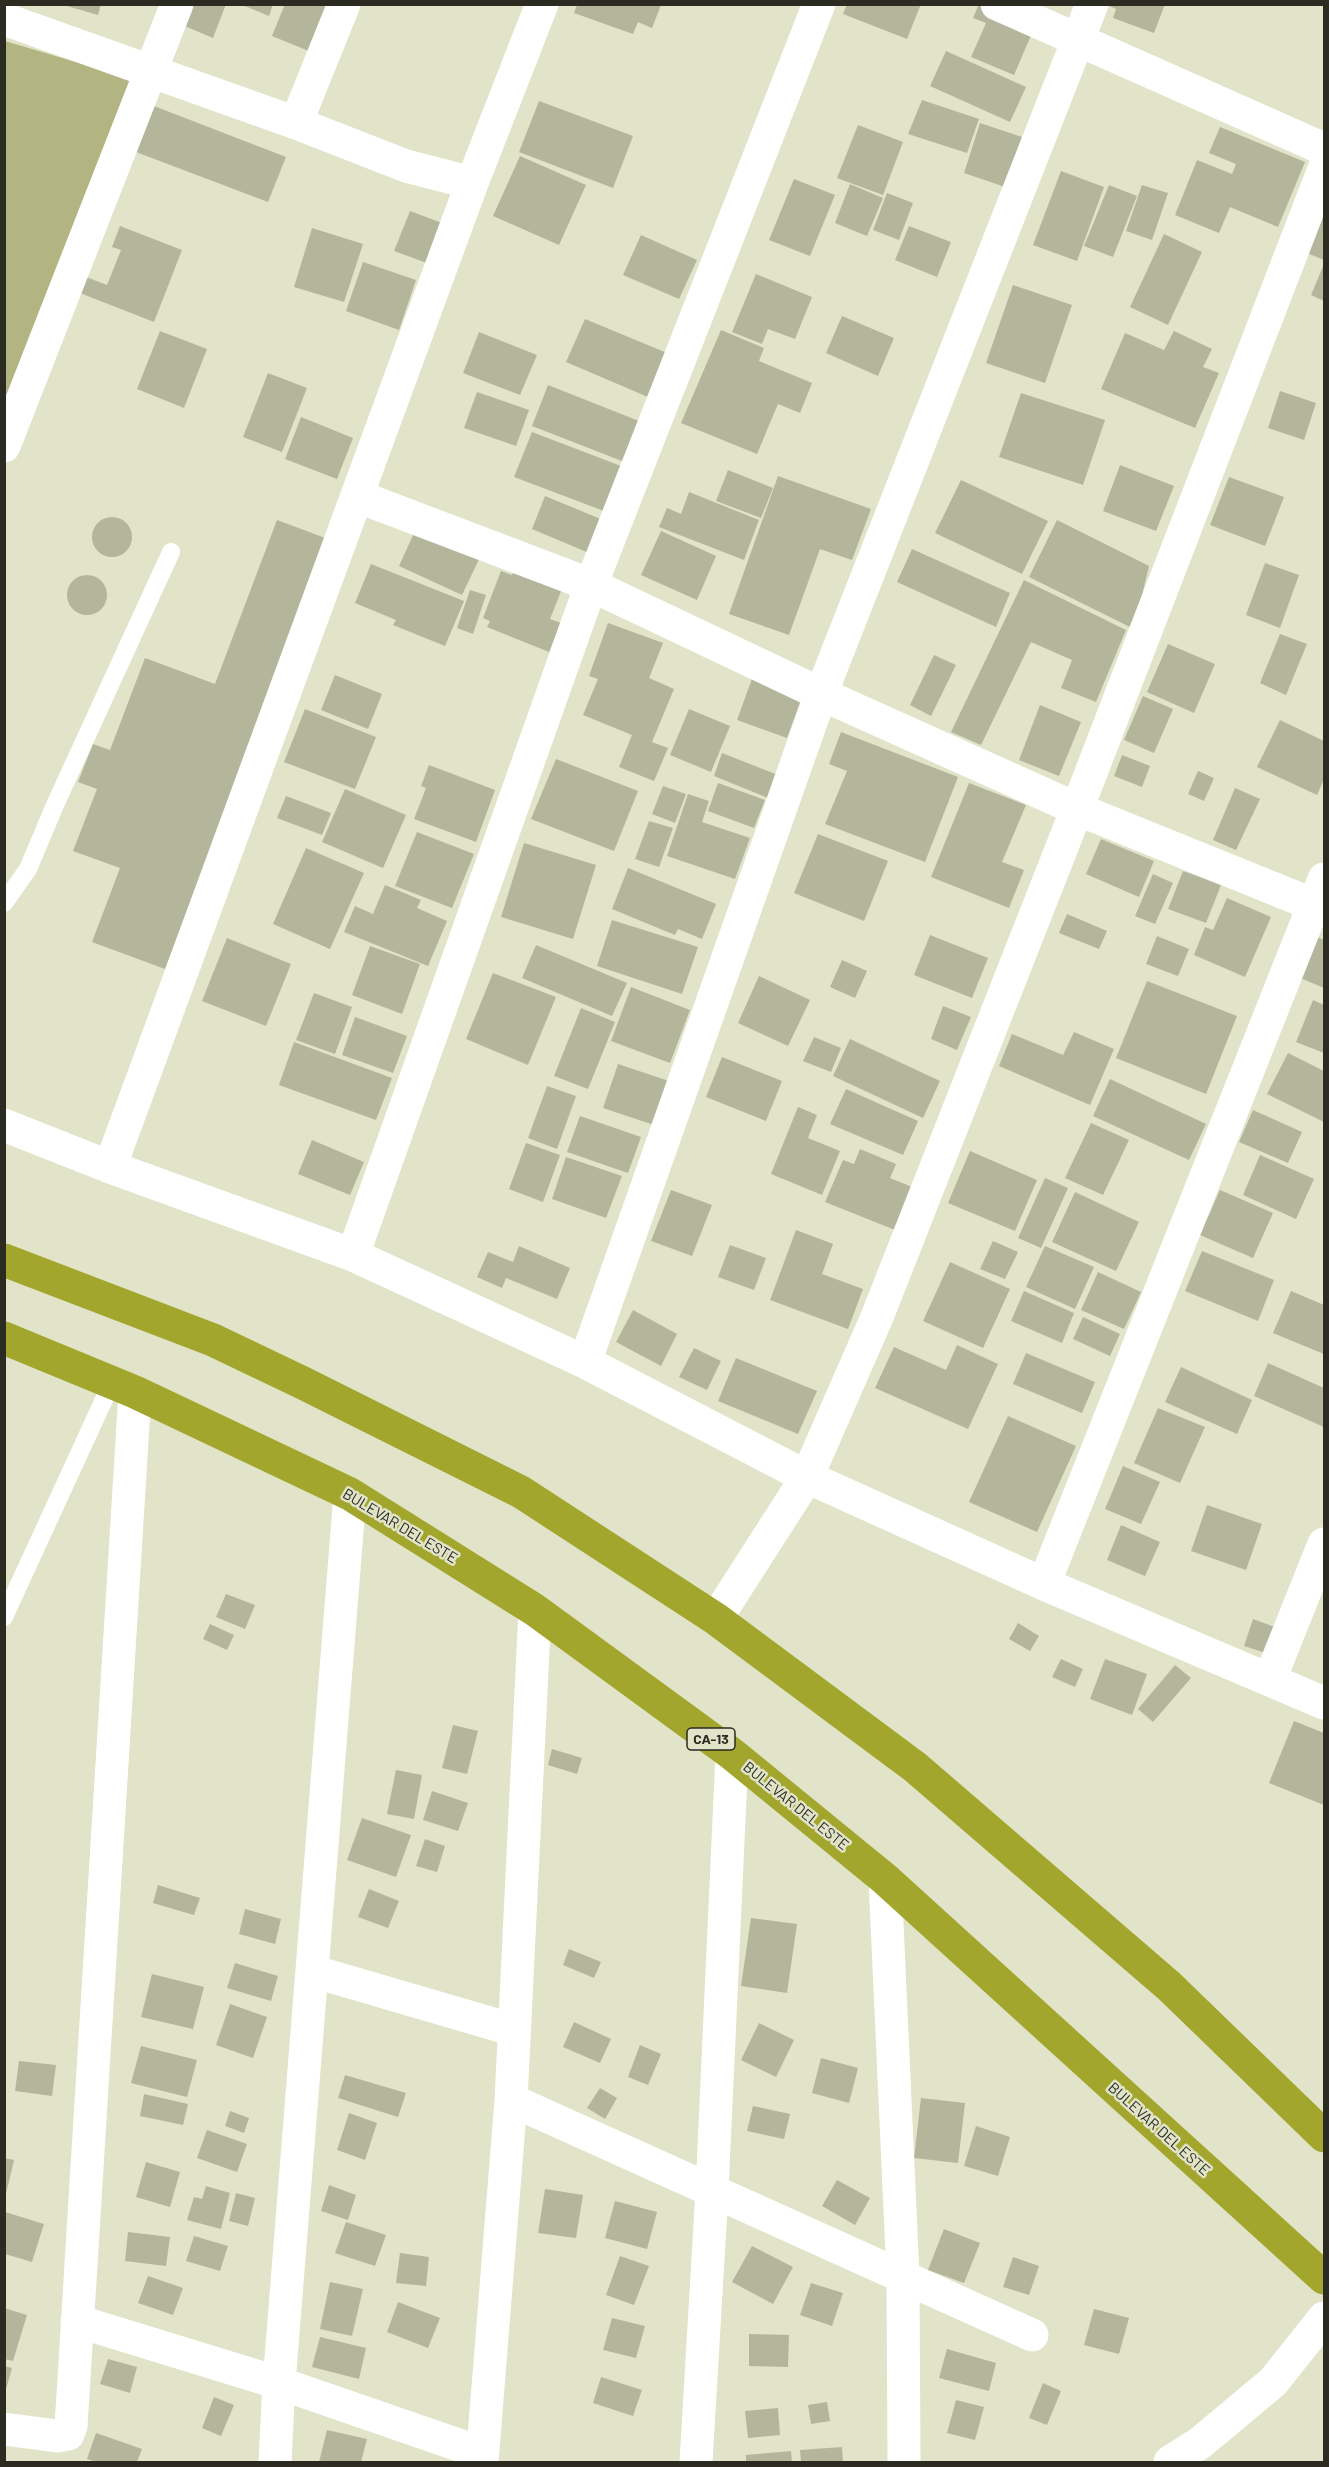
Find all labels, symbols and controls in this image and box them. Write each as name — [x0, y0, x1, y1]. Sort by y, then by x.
street label: BULEVAR DEL ESTE — [339, 1485, 461, 1567]
road number: CA-13 — [687, 1728, 735, 1750]
street label: BULEVAR DEL ESTE — [740, 1758, 852, 1854]
street label: BULEVAR DEL ESTE — [1104, 2079, 1214, 2179]

